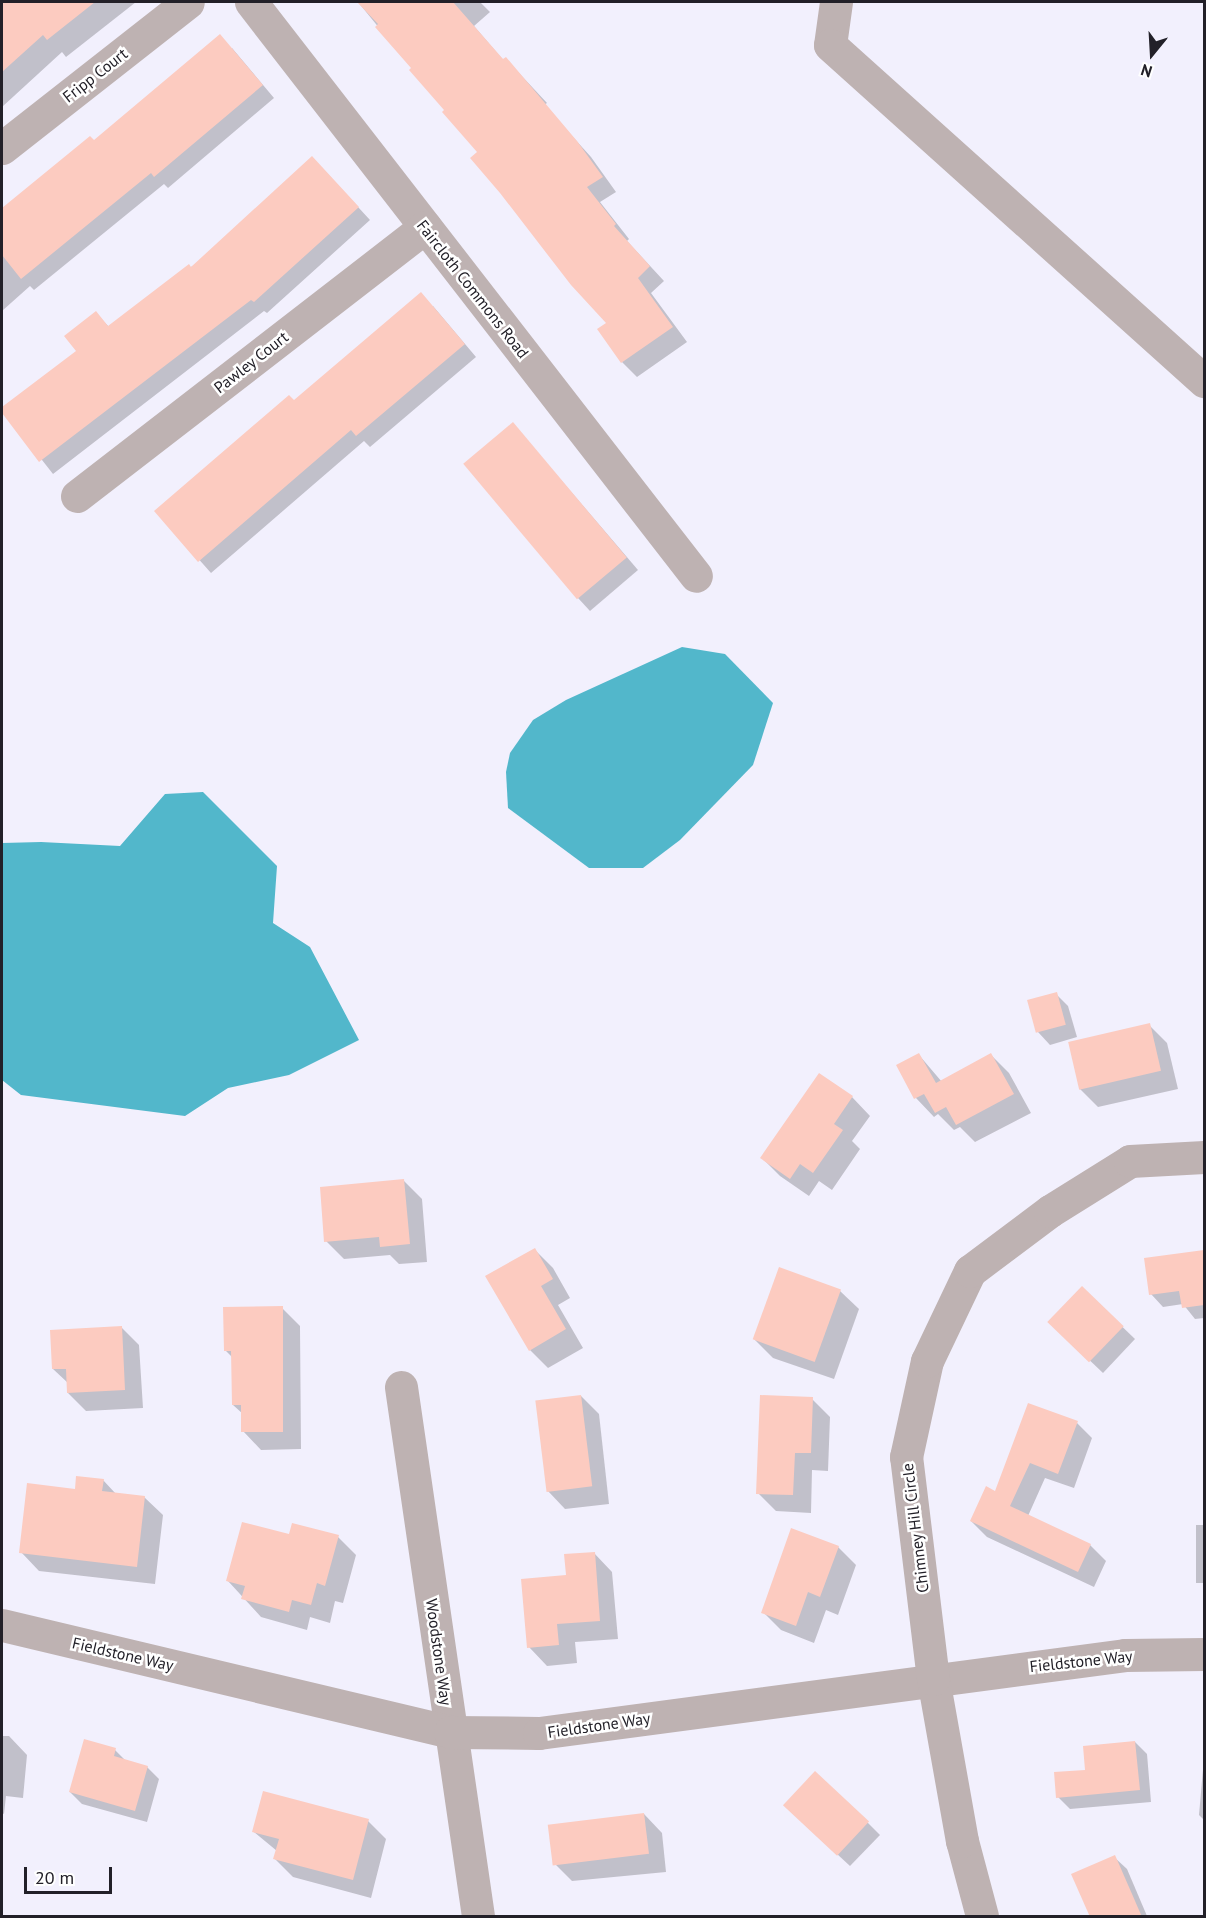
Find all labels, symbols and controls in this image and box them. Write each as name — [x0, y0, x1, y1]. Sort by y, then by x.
north arrow — [1122, 24, 1182, 84]
street label: Fripp Court — [59, 44, 131, 106]
text: N — [1138, 60, 1155, 82]
street label: Faircloth Commons Road — [413, 216, 533, 362]
street label: Pawley Court — [210, 327, 292, 397]
street label: Chimney Hill Circle — [897, 1462, 933, 1594]
street label: Woodstone Way — [422, 1597, 456, 1707]
street label: Fieldstone Way — [70, 1633, 176, 1675]
street label: Fieldstone Way — [1028, 1646, 1134, 1676]
street label: Fieldstone Way — [546, 1708, 652, 1742]
scale bar — [27, 1855, 116, 1893]
text: 20 m — [35, 1866, 74, 1889]

